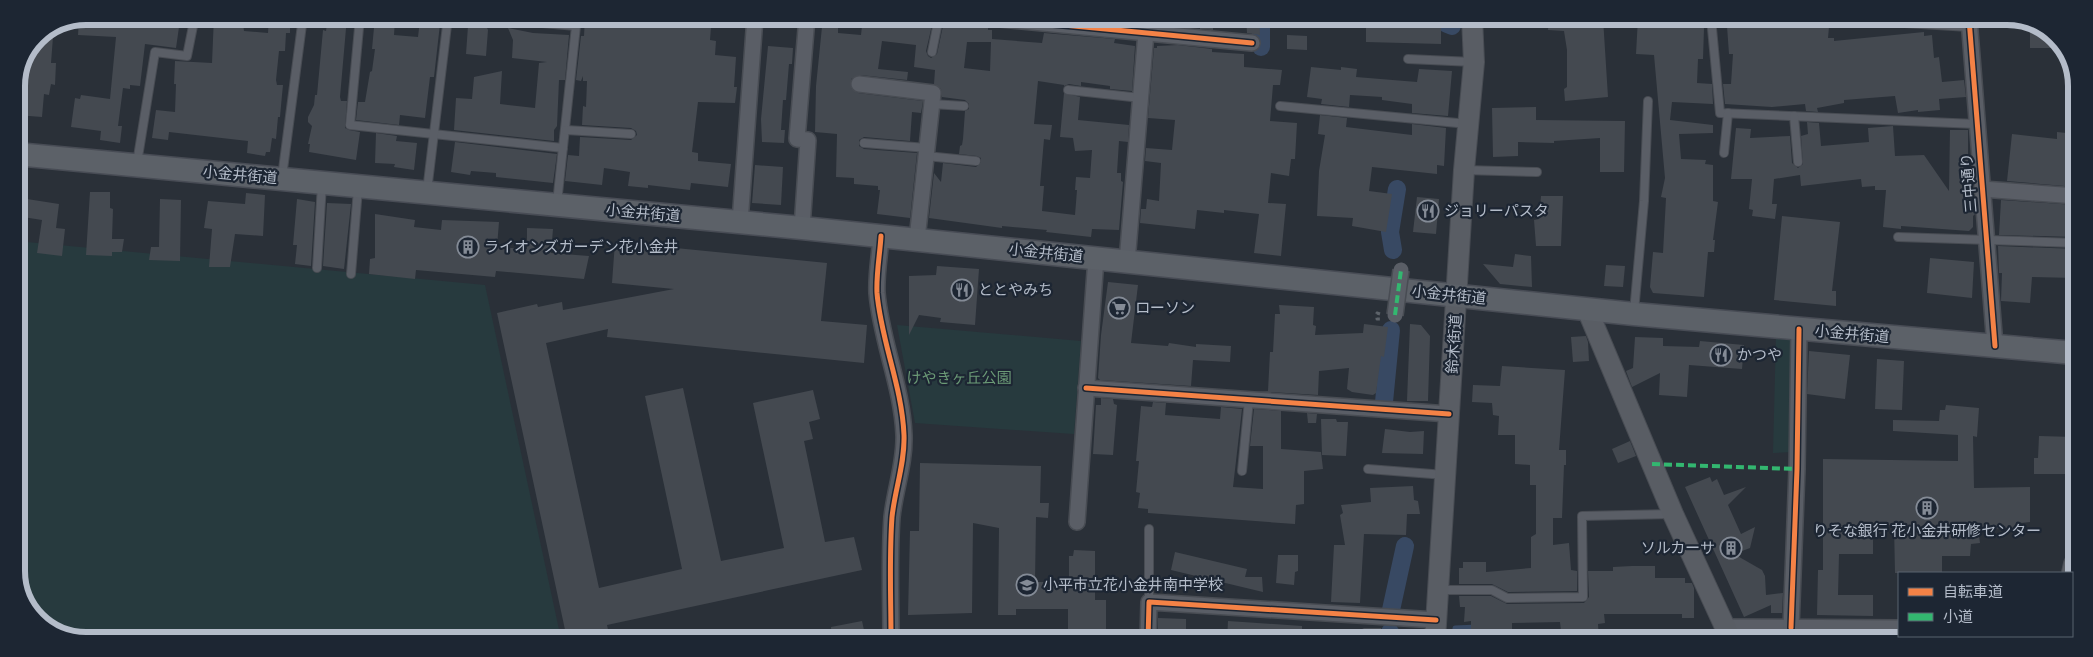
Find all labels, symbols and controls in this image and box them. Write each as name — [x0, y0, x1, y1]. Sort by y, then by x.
street label: 三中通り — [1957, 152, 1981, 214]
street label: 小金井街道 — [202, 163, 278, 187]
restaurant icon: ジョリーパスタ — [1416, 199, 1440, 223]
street label: 小金井街道 — [605, 201, 681, 225]
place label: ジョリーパスタ — [1444, 202, 1549, 220]
building icon: ライオンズガーデン花小金井 — [456, 235, 480, 259]
place label: ライオンズガーデン花小金井 — [484, 238, 679, 256]
street label: 小金井街道 — [1008, 240, 1084, 266]
restaurant icon: ととやみち — [950, 278, 974, 302]
place label: ととやみち — [978, 281, 1053, 299]
street label: 小金井街道 — [1411, 282, 1487, 308]
supermarket icon: ローソン — [1107, 296, 1131, 320]
place label: ローソン — [1135, 299, 1195, 317]
street label: 鈴木街道 — [1443, 313, 1465, 375]
street label: 小金井街道 — [1814, 322, 1890, 346]
restaurant icon: かつや — [1709, 343, 1733, 367]
place label: かつや — [1737, 346, 1782, 364]
park label: けやきヶ丘公園 — [906, 369, 1012, 387]
building icon: りそな銀行 花小金井研修センター — [1915, 496, 1939, 520]
place label: りそな銀行 花小金井研修センター — [1813, 522, 2041, 540]
building icon: ソルカーサ — [1719, 536, 1743, 560]
place label: ソルカーサ — [1641, 539, 1715, 557]
legend — [1898, 572, 2073, 637]
school or university icon: 小平市立花小金井南中学校 — [1015, 573, 1039, 597]
place label: 小平市立花小金井南中学校 — [1043, 576, 1223, 594]
text: 自転車道 — [1943, 583, 2003, 601]
text: 小道 — [1943, 608, 1973, 626]

